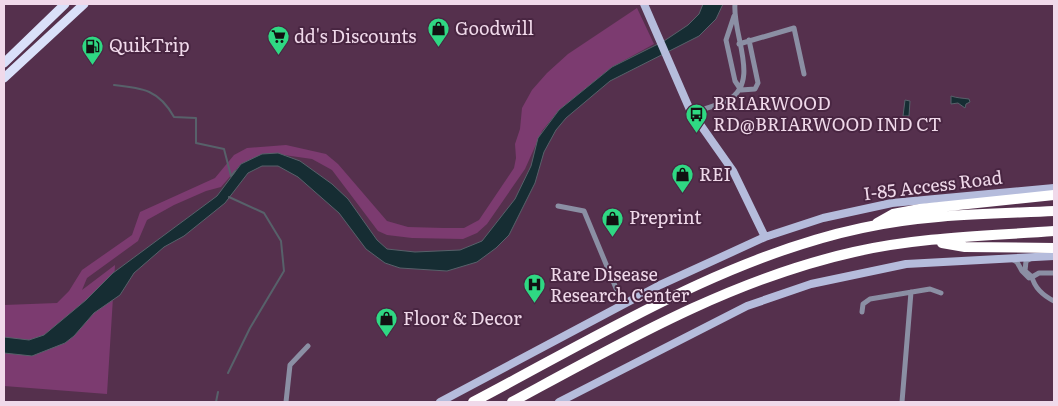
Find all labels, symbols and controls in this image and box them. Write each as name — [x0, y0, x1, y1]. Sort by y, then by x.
place label: Goodwill — [455, 14, 534, 41]
shop icon: Goodwill — [427, 17, 451, 48]
place label: dd's Discounts — [294, 22, 416, 49]
supermarket icon: dd's Discounts — [266, 25, 290, 56]
place label: QuikTrip — [109, 31, 190, 58]
fuel station icon: QuikTrip — [81, 34, 105, 65]
place label: BRIARWOOD RD@BRIARWOOD IND CT — [713, 89, 942, 137]
bus stop icon: BRIARWOOD RD@BRIARWOOD IND CT — [685, 102, 709, 133]
place label: REI — [699, 160, 731, 187]
shop icon: REI — [671, 163, 695, 194]
street label: I-85 Access Road — [862, 163, 1004, 206]
place label: Preprint — [629, 203, 702, 230]
shop icon: Preprint — [601, 206, 625, 237]
place label: Rare Disease Research Center — [550, 260, 690, 308]
hospital icon: Rare Disease Research Center — [522, 273, 546, 304]
place label: Floor & Decor — [403, 304, 522, 331]
shop icon: Floor & Decor — [375, 307, 399, 338]

